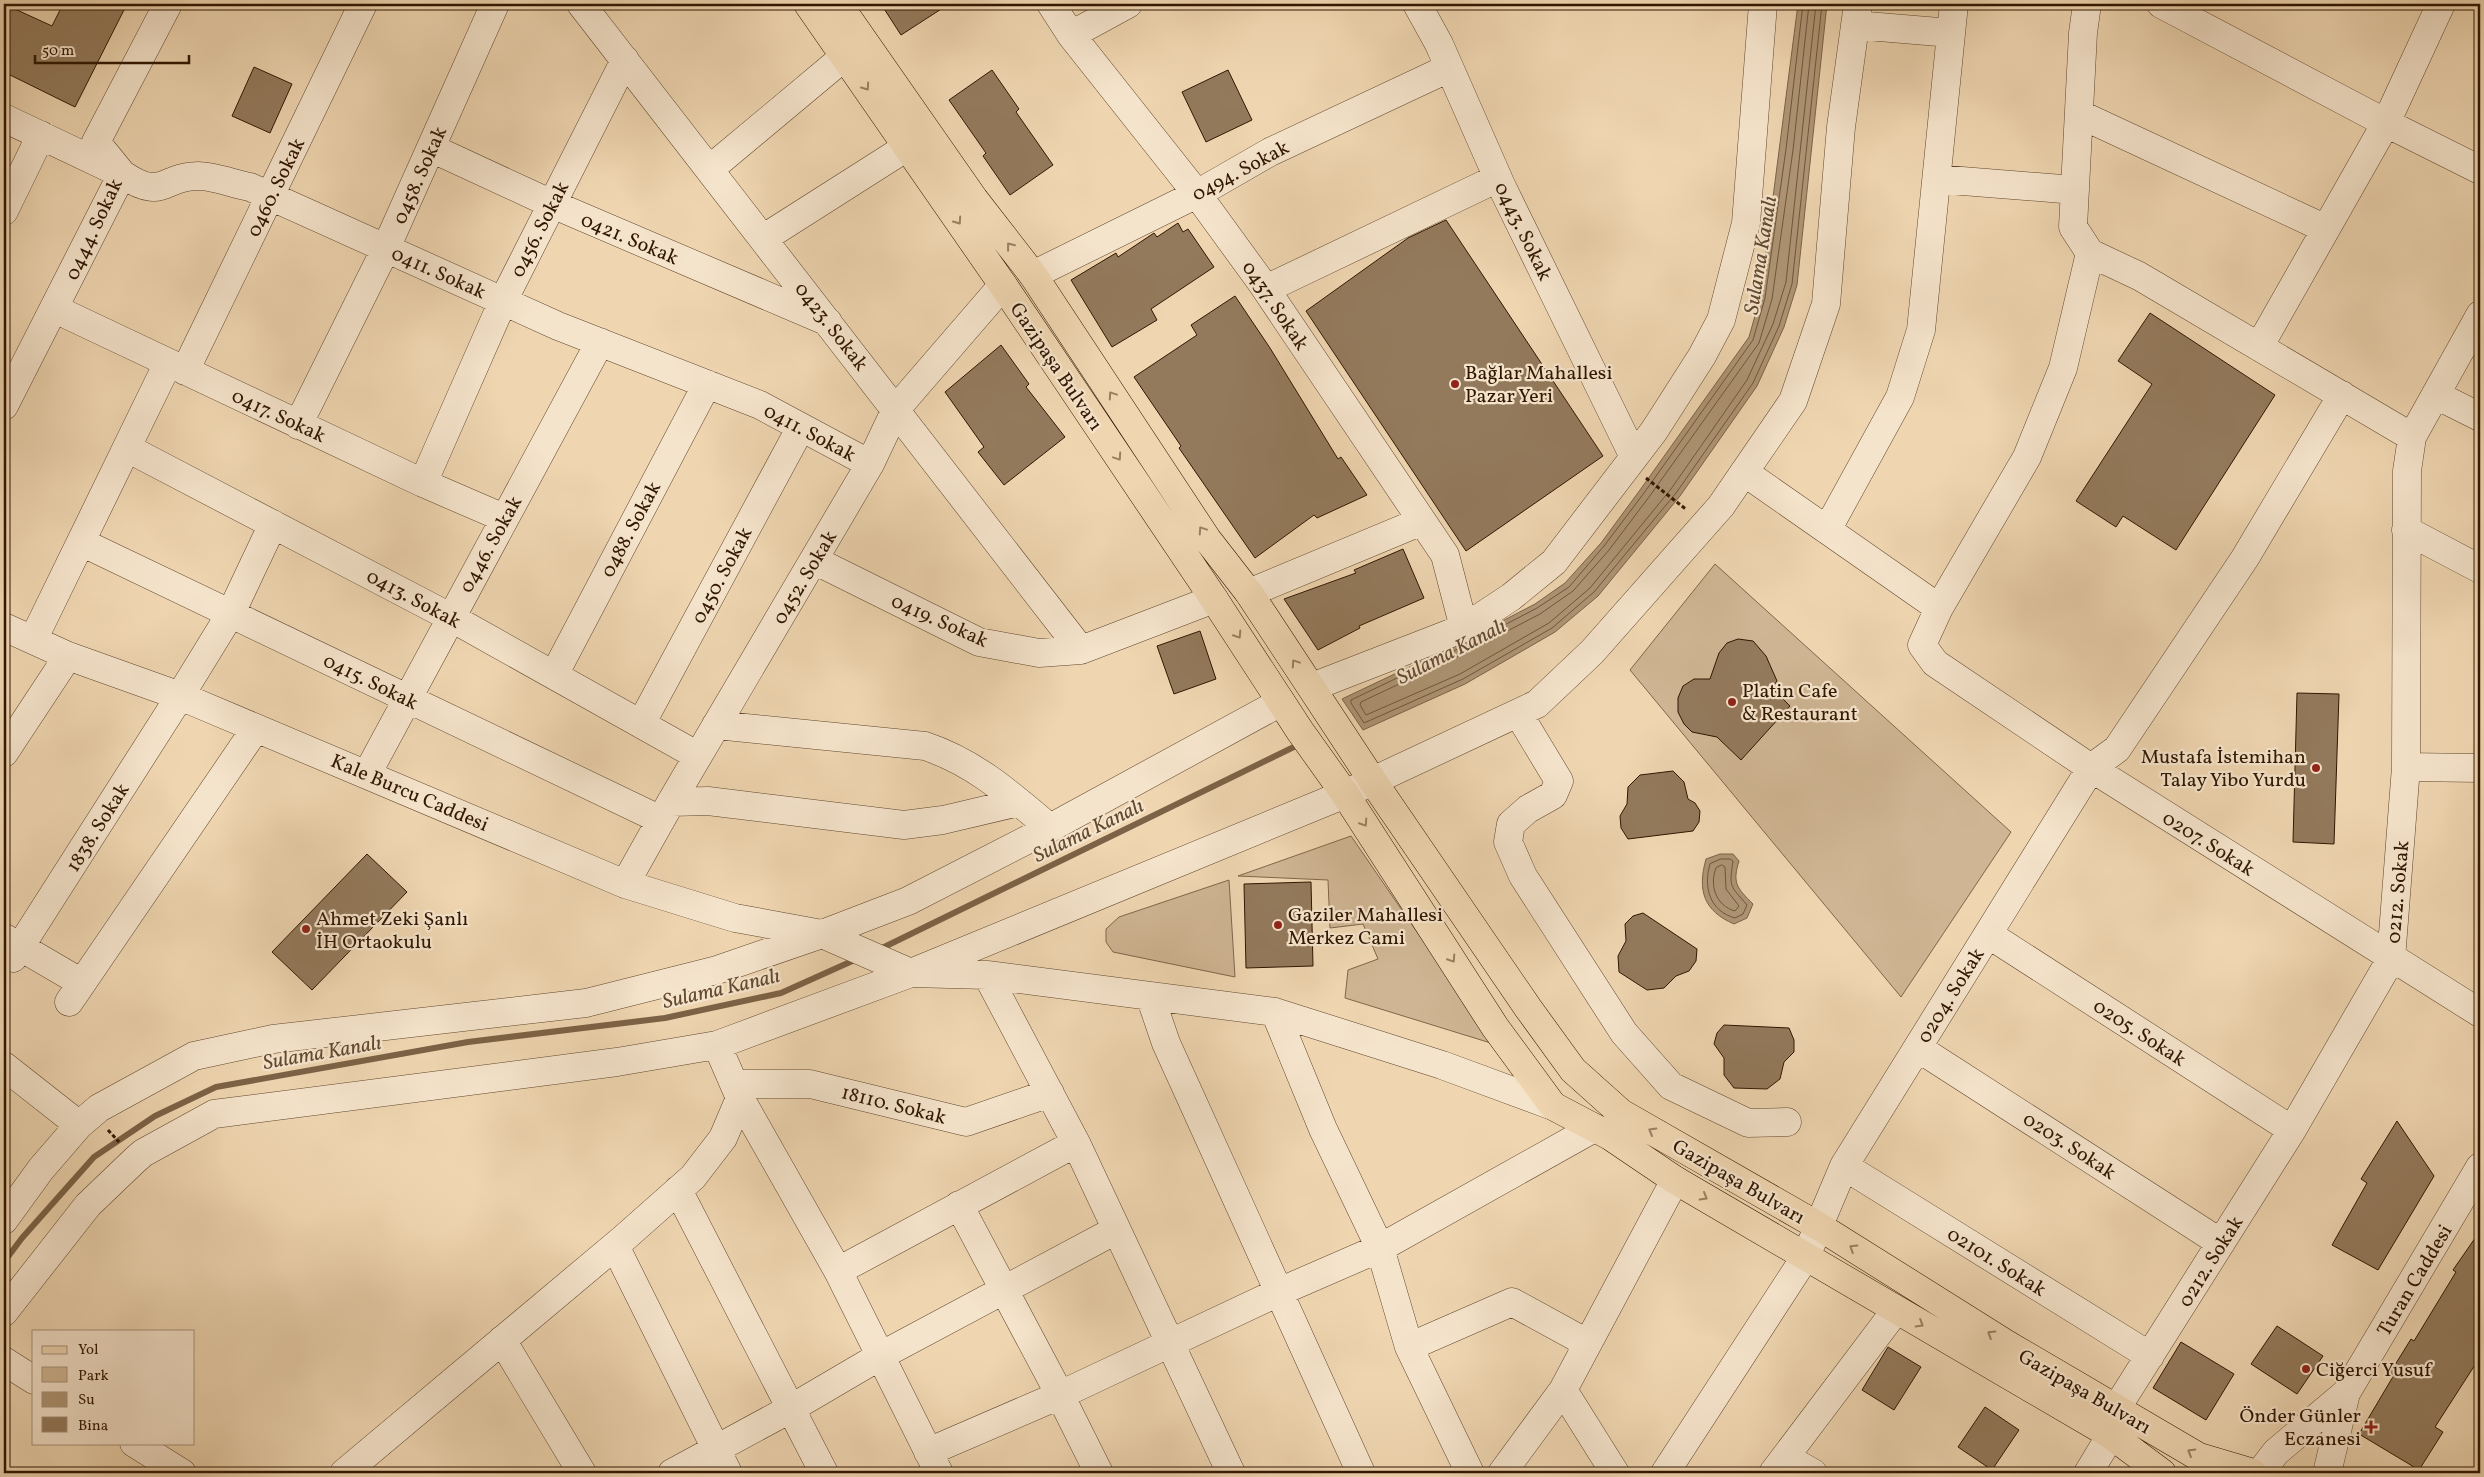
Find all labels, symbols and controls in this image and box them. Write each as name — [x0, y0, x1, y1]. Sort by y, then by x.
scale bar — [35, 32, 189, 64]
text: 50 m — [42, 41, 74, 62]
one-way arrow — [859, 82, 869, 91]
street label: 0458. Sokak — [387, 122, 455, 229]
street label: 0460. Sokak — [241, 133, 313, 242]
street label: 0494. Sokak — [1187, 134, 1295, 209]
street label: 0444. Sokak — [59, 174, 131, 285]
street label: 0456. Sokak — [505, 177, 577, 283]
street label: 0443. Sokak — [1486, 178, 1558, 286]
water label: Sulama Kanalı — [1738, 194, 1785, 317]
street label: 0421. Sokak — [576, 207, 683, 273]
one-way arrow — [952, 215, 961, 225]
street label: 0411. Sokak — [386, 241, 490, 307]
one-way arrow — [1007, 243, 1016, 252]
street label: 0437. Sokak — [1234, 256, 1315, 357]
street label: 0423. Sokak — [787, 277, 874, 378]
street label: Gazipaşa Bulvarı — [1002, 297, 1109, 437]
place label: Bağlar Mahallesi Pazar Yeri — [1465, 360, 1612, 411]
marker: Bağlar Mahallesi Pazar Yeri — [1449, 378, 1461, 390]
street label: 0417. Sokak — [227, 383, 330, 451]
one-way arrow — [1109, 391, 1118, 401]
street label: 0411. Sokak — [758, 398, 860, 470]
one-way arrow — [1112, 451, 1121, 460]
street label: 0488. Sokak — [595, 477, 669, 583]
street label: 0446. Sokak — [453, 491, 530, 599]
street label: 0450. Sokak — [686, 522, 760, 629]
street label: 0452. Sokak — [767, 526, 845, 630]
one-way arrow — [1199, 527, 1208, 536]
street label: 0413. Sokak — [361, 563, 465, 636]
street label: 0419. Sokak — [886, 588, 992, 656]
water label: Sulama Kanalı — [1392, 612, 1512, 692]
one-way arrow — [1232, 630, 1241, 639]
street label: 0415. Sokak — [318, 648, 423, 718]
one-way arrow — [1292, 659, 1302, 668]
place label: Platin Cafe & Restaurant — [1742, 678, 1858, 729]
marker: Platin Cafe & Restaurant — [1726, 696, 1738, 708]
place label: Mustafa İstemihan Talay Yibo Yurdu — [2141, 744, 2306, 795]
street label: Kale Burcu Caddesi — [326, 748, 492, 840]
marker: Mustafa İstemihan Talay Yibo Yurdu — [2310, 762, 2322, 774]
street label: 1838. Sokak — [60, 778, 137, 878]
water label: Sulama Kanalı — [1029, 792, 1149, 871]
street label: 0207. Sokak — [2156, 805, 2260, 884]
one-way arrow — [1357, 817, 1367, 826]
street label: 0212. Sokak — [2381, 839, 2417, 945]
place label: Gaziler Mahallesi Merkez Cami — [1288, 902, 1443, 953]
place label: Ahmet Zeki Şanlı İH Ortaokulu — [316, 906, 468, 957]
marker: Gaziler Mahallesi Merkez Cami — [1272, 919, 1284, 931]
marker: Ahmet Zeki Şanlı İH Ortaokulu — [300, 923, 312, 935]
street label: 0204. Sokak — [1911, 943, 1992, 1049]
one-way arrow — [1445, 954, 1455, 963]
water label: Sulama Kanalı — [660, 962, 783, 1017]
street label: 0205. Sokak — [2087, 993, 2191, 1074]
water label: Sulama Kanalı — [261, 1029, 384, 1078]
street label: 18110. Sokak — [838, 1079, 949, 1133]
street label: 0203. Sokak — [2017, 1106, 2121, 1187]
one-way arrow — [1648, 1128, 1657, 1138]
street label: Gazipaşa Bulvarı — [1666, 1133, 1810, 1232]
one-way arrow — [1699, 1191, 1708, 1201]
street label: 0212. Sokak — [2172, 1211, 2251, 1313]
street label: Turan Caddesi — [2371, 1220, 2460, 1342]
street label: 02101. Sokak — [1941, 1221, 2051, 1304]
one-way arrow — [1849, 1244, 1858, 1254]
one-way arrow — [1914, 1317, 1923, 1327]
legend — [32, 1330, 195, 1444]
one-way arrow — [1987, 1331, 1996, 1340]
text: Yol — [78, 1340, 98, 1361]
street label: Gazipaşa Bulvarı — [2012, 1343, 2156, 1442]
place label: Ciğerci Yusuf — [2316, 1357, 2433, 1385]
marker: Ciğerci Yusuf — [2300, 1363, 2312, 1375]
text: Park — [78, 1366, 109, 1387]
text: Su — [78, 1390, 95, 1411]
place label: Önder Günler Eczanesi — [2240, 1403, 2361, 1454]
text: Bina — [78, 1416, 108, 1437]
marker: Önder Günler Eczanesi — [2365, 1421, 2377, 1433]
one-way arrow — [2187, 1449, 2196, 1459]

